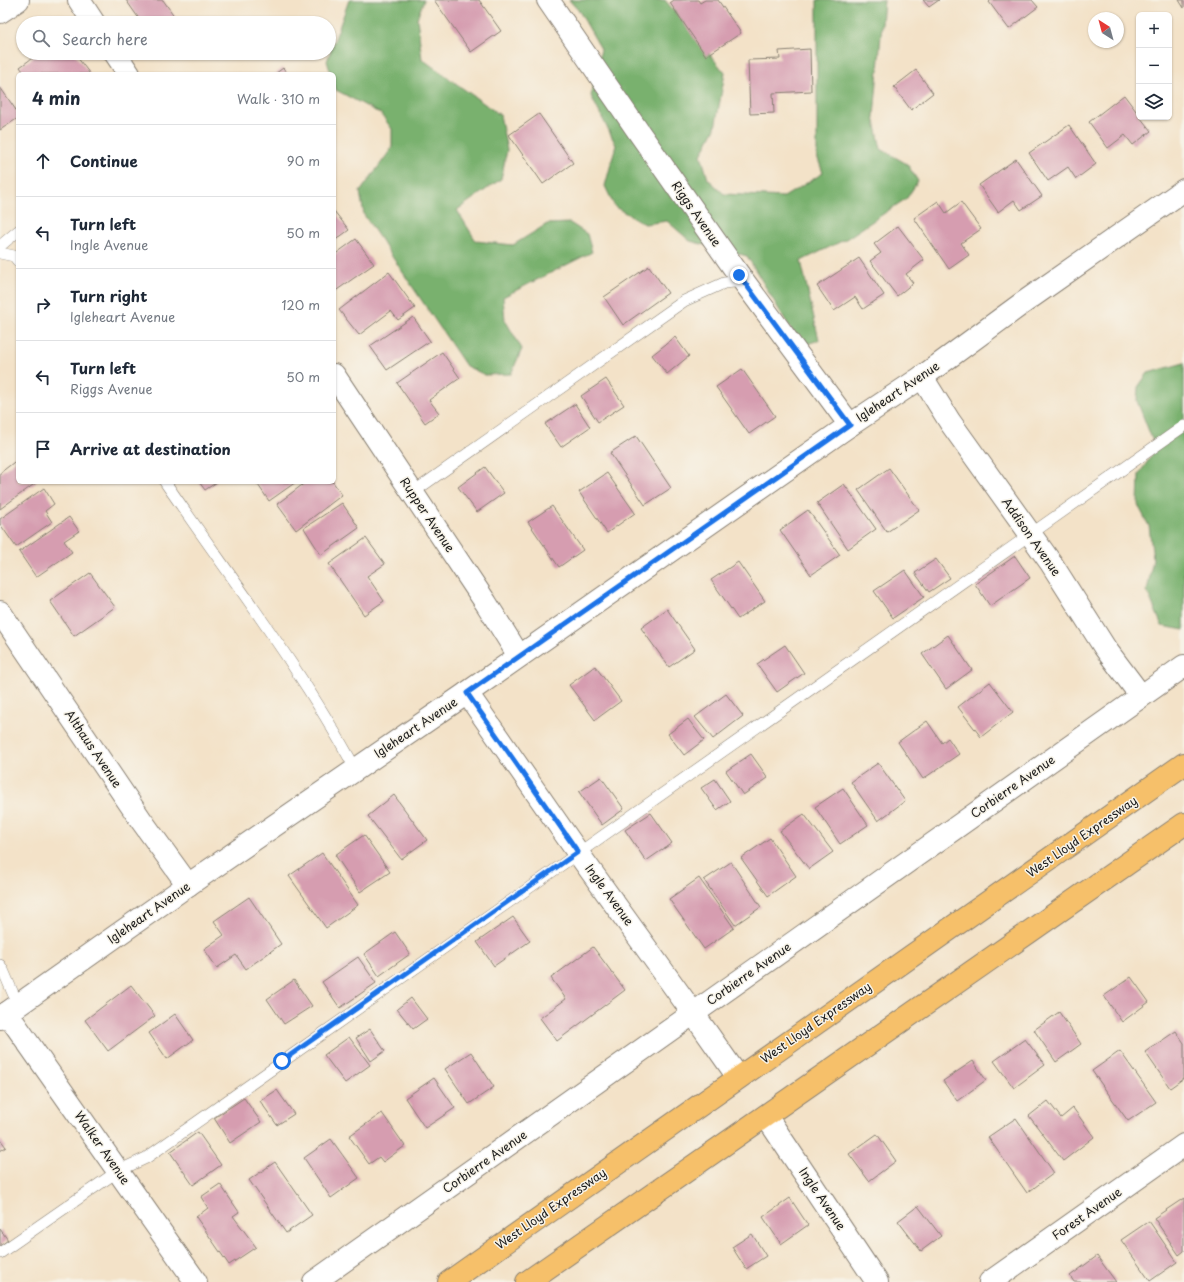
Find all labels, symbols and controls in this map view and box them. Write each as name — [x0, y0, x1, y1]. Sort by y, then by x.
north arrow — [1088, 12, 1124, 48]
map controls — [1136, 12, 1172, 120]
button: + — [1136, 12, 1172, 48]
search box — [16, 16, 336, 60]
icon: search — [30, 27, 52, 49]
text: Search here — [62, 27, 148, 50]
button: − — [1136, 48, 1172, 84]
button: layers — [1136, 84, 1172, 120]
text: 4 min — [32, 85, 80, 111]
text: Walk · 310 m — [237, 89, 320, 108]
text: Continue — [70, 149, 138, 172]
icon: ahead — [32, 150, 54, 172]
text: 90 m — [287, 151, 320, 170]
street label: Riggs Avenue — [668, 177, 726, 250]
text: Turn left — [70, 212, 136, 235]
icon: left — [32, 222, 54, 244]
text: 50 m — [286, 223, 320, 242]
text: Ingle Avenue — [70, 235, 148, 254]
route end — [730, 266, 748, 284]
text: Turn right — [70, 284, 147, 307]
icon: right — [32, 294, 54, 316]
text: 120 m — [281, 295, 320, 314]
text: Igleheart Avenue — [70, 307, 175, 326]
text: Turn left — [70, 356, 136, 379]
street label: Igleheart Avenue — [852, 356, 943, 426]
icon: left — [32, 366, 54, 388]
text: 50 m — [286, 367, 320, 386]
text: Riggs Avenue — [70, 379, 153, 398]
text: Arrive at destination — [70, 437, 231, 460]
icon: arrive — [32, 438, 54, 460]
street label: Rupper Avenue — [396, 473, 460, 556]
street label: Addison Avenue — [998, 493, 1066, 580]
street label: Igleheart Avenue — [370, 692, 461, 762]
street label: Althaus Avenue — [61, 706, 127, 791]
street label: Corbierre Avenue — [966, 750, 1058, 822]
street label: West Lloyd Expressway — [1022, 791, 1140, 881]
street label: Ingle Avenue — [581, 860, 639, 929]
street label: Igleheart Avenue — [103, 877, 194, 947]
street label: Corbierre Avenue — [702, 937, 794, 1009]
street label: West Lloyd Expressway — [756, 977, 874, 1067]
route start — [273, 1052, 291, 1070]
street label: Walker Avenue — [71, 1107, 135, 1188]
street label: Corbierre Avenue — [438, 1125, 530, 1197]
street label: West Lloyd Expressway — [491, 1163, 609, 1253]
street label: Ingle Avenue — [795, 1163, 851, 1234]
street label: Forest Avenue — [1048, 1182, 1125, 1244]

